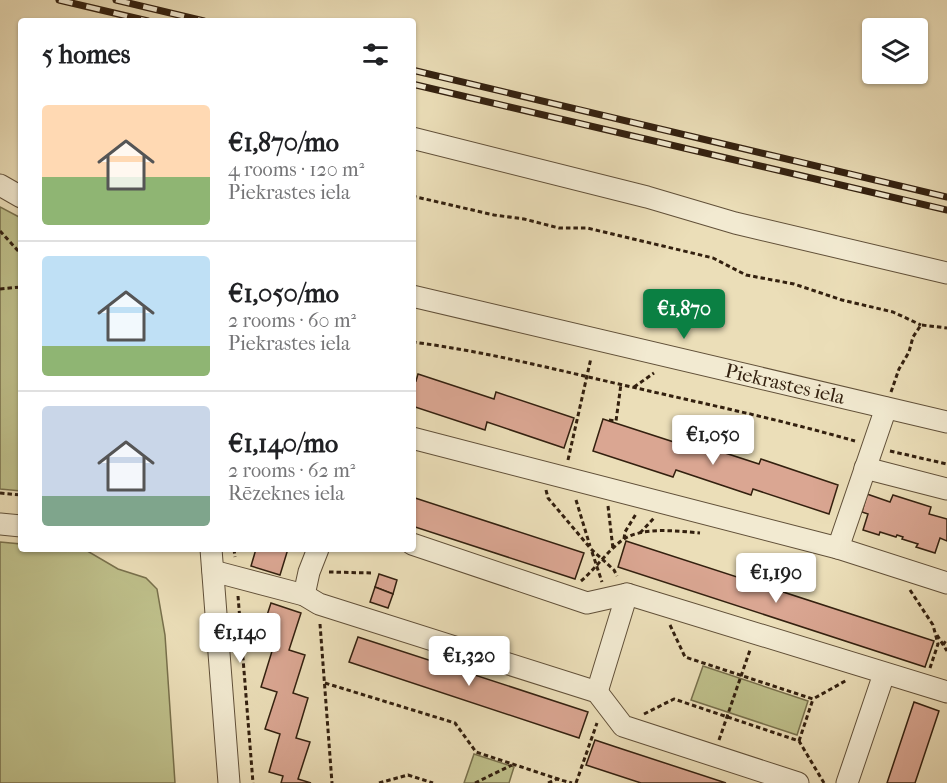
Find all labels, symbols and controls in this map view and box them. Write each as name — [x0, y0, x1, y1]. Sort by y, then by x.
map controls — [862, 18, 928, 84]
button: layers — [862, 18, 928, 84]
icon: filters — [359, 38, 392, 71]
text: 5 homes — [42, 39, 130, 70]
text: €1,870/mo — [228, 127, 339, 158]
icon: home — [90, 129, 162, 201]
text: 4 rooms · 120 m² — [228, 158, 364, 181]
text: Piekrastes iela — [228, 181, 350, 204]
text: €1,050/mo — [228, 278, 339, 309]
icon: home — [90, 280, 162, 352]
pin: €1,870 — [635, 289, 733, 340]
text: €1,870 — [657, 297, 711, 320]
text: 2 rooms · 60 m² — [228, 309, 356, 332]
text: Piekrastes iela — [228, 332, 350, 355]
street label: Piekrastes iela — [723, 359, 848, 409]
pin: €1,050 — [664, 415, 762, 466]
text: €1,050 — [686, 423, 740, 446]
text: €1,140/mo — [228, 428, 338, 459]
icon: home — [90, 430, 162, 502]
text: 2 rooms · 62 m² — [228, 459, 355, 482]
text: Rēzeknes iela — [228, 482, 345, 505]
pin: €1,190 — [727, 553, 825, 604]
text: €1,190 — [750, 561, 802, 584]
pin: €1,140 — [191, 613, 289, 664]
text: €1,140 — [213, 621, 267, 644]
pin: €1,320 — [420, 636, 518, 687]
text: €1,320 — [443, 644, 495, 667]

